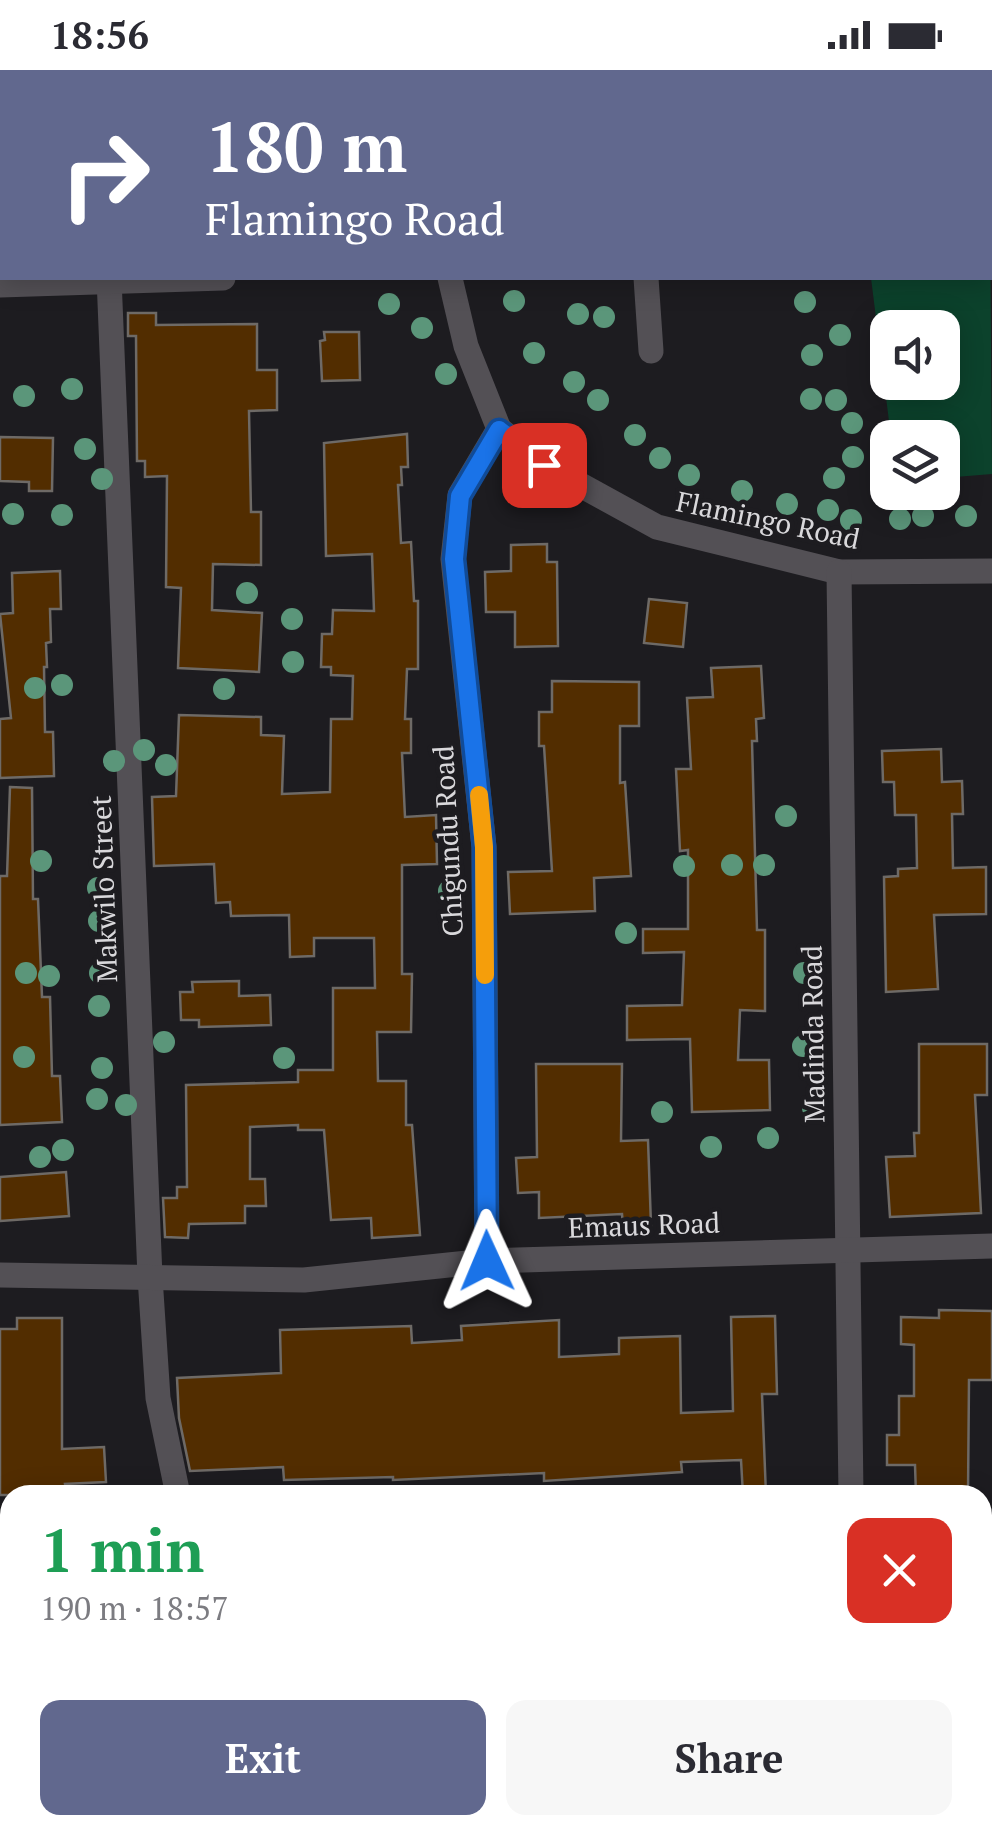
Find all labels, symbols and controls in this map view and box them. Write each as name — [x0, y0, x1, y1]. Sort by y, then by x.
text: 18:56 — [50, 10, 149, 60]
text: 180 m — [205, 99, 407, 192]
icon: right — [40, 110, 170, 240]
text: Flamingo Road — [205, 188, 505, 248]
map controls — [870, 310, 960, 510]
button: sound — [870, 310, 960, 400]
button: layers — [870, 420, 960, 510]
pin — [502, 423, 587, 508]
icon: arrive — [517, 438, 572, 493]
street label: Flamingo Road — [673, 482, 863, 557]
street label: Chigundu Road — [424, 745, 471, 937]
street label: Makwilo Street — [82, 794, 125, 983]
street label: Madinda Road — [792, 945, 833, 1123]
street label: Emaus Road — [567, 1203, 721, 1246]
position arrow — [435, 1209, 539, 1313]
text: 1 min — [40, 1510, 204, 1589]
button: close — [847, 1518, 952, 1623]
text: 190 m · 18:57 — [40, 1587, 228, 1629]
button: Exit — [40, 1700, 486, 1815]
button: Share — [506, 1700, 952, 1815]

